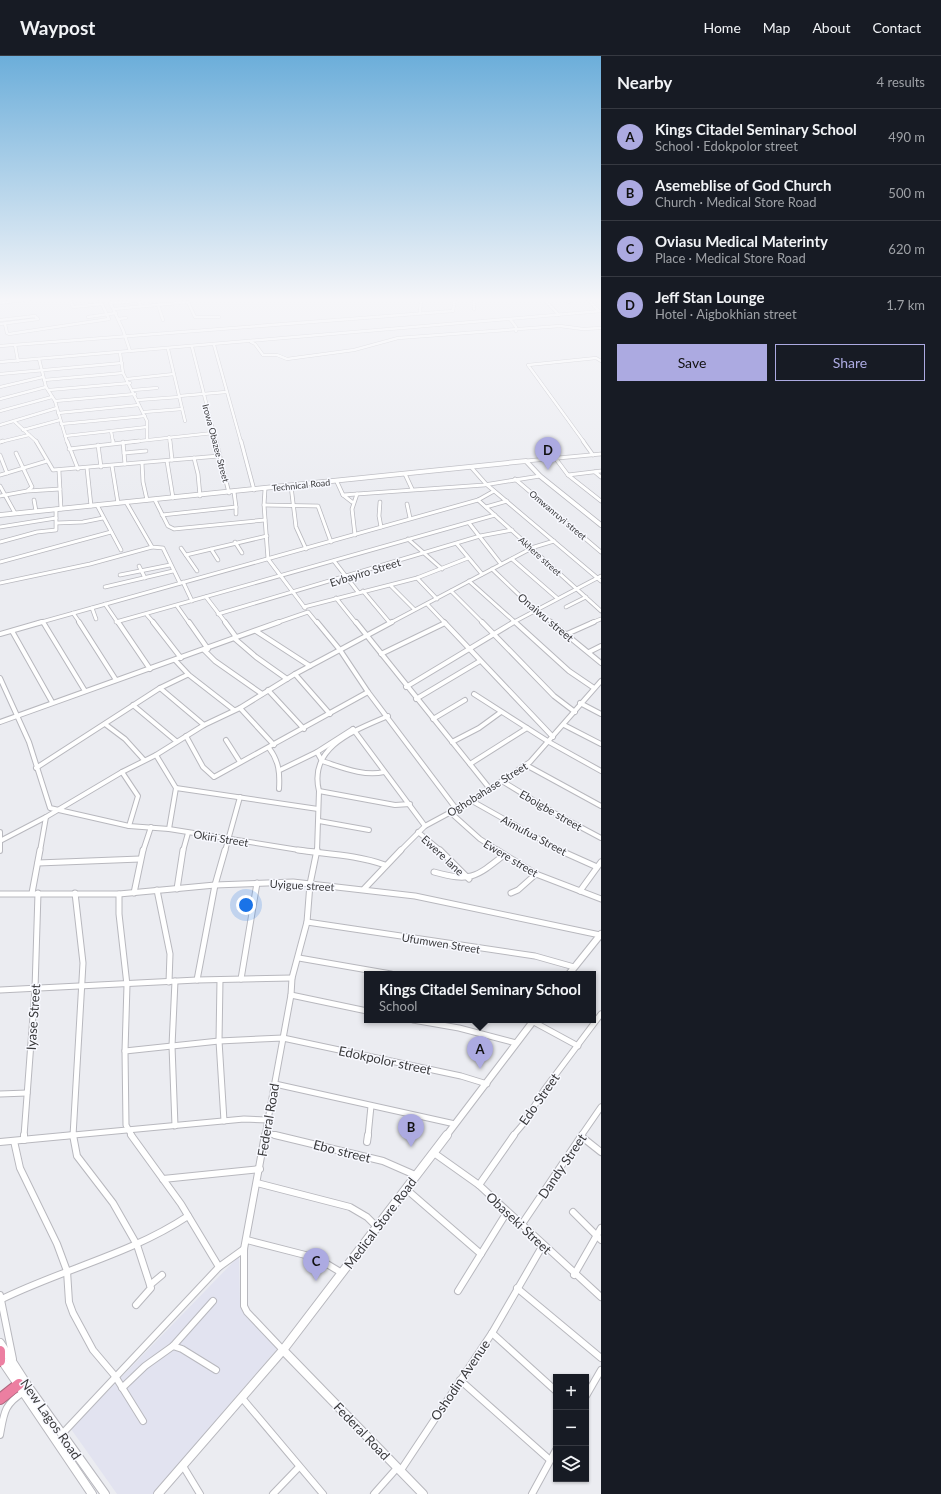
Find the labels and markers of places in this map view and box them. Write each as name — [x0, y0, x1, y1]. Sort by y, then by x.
pin: D — [535, 437, 561, 470]
pin: A — [467, 1036, 493, 1069]
pin: B — [398, 1114, 424, 1147]
pin: C — [303, 1248, 329, 1281]

